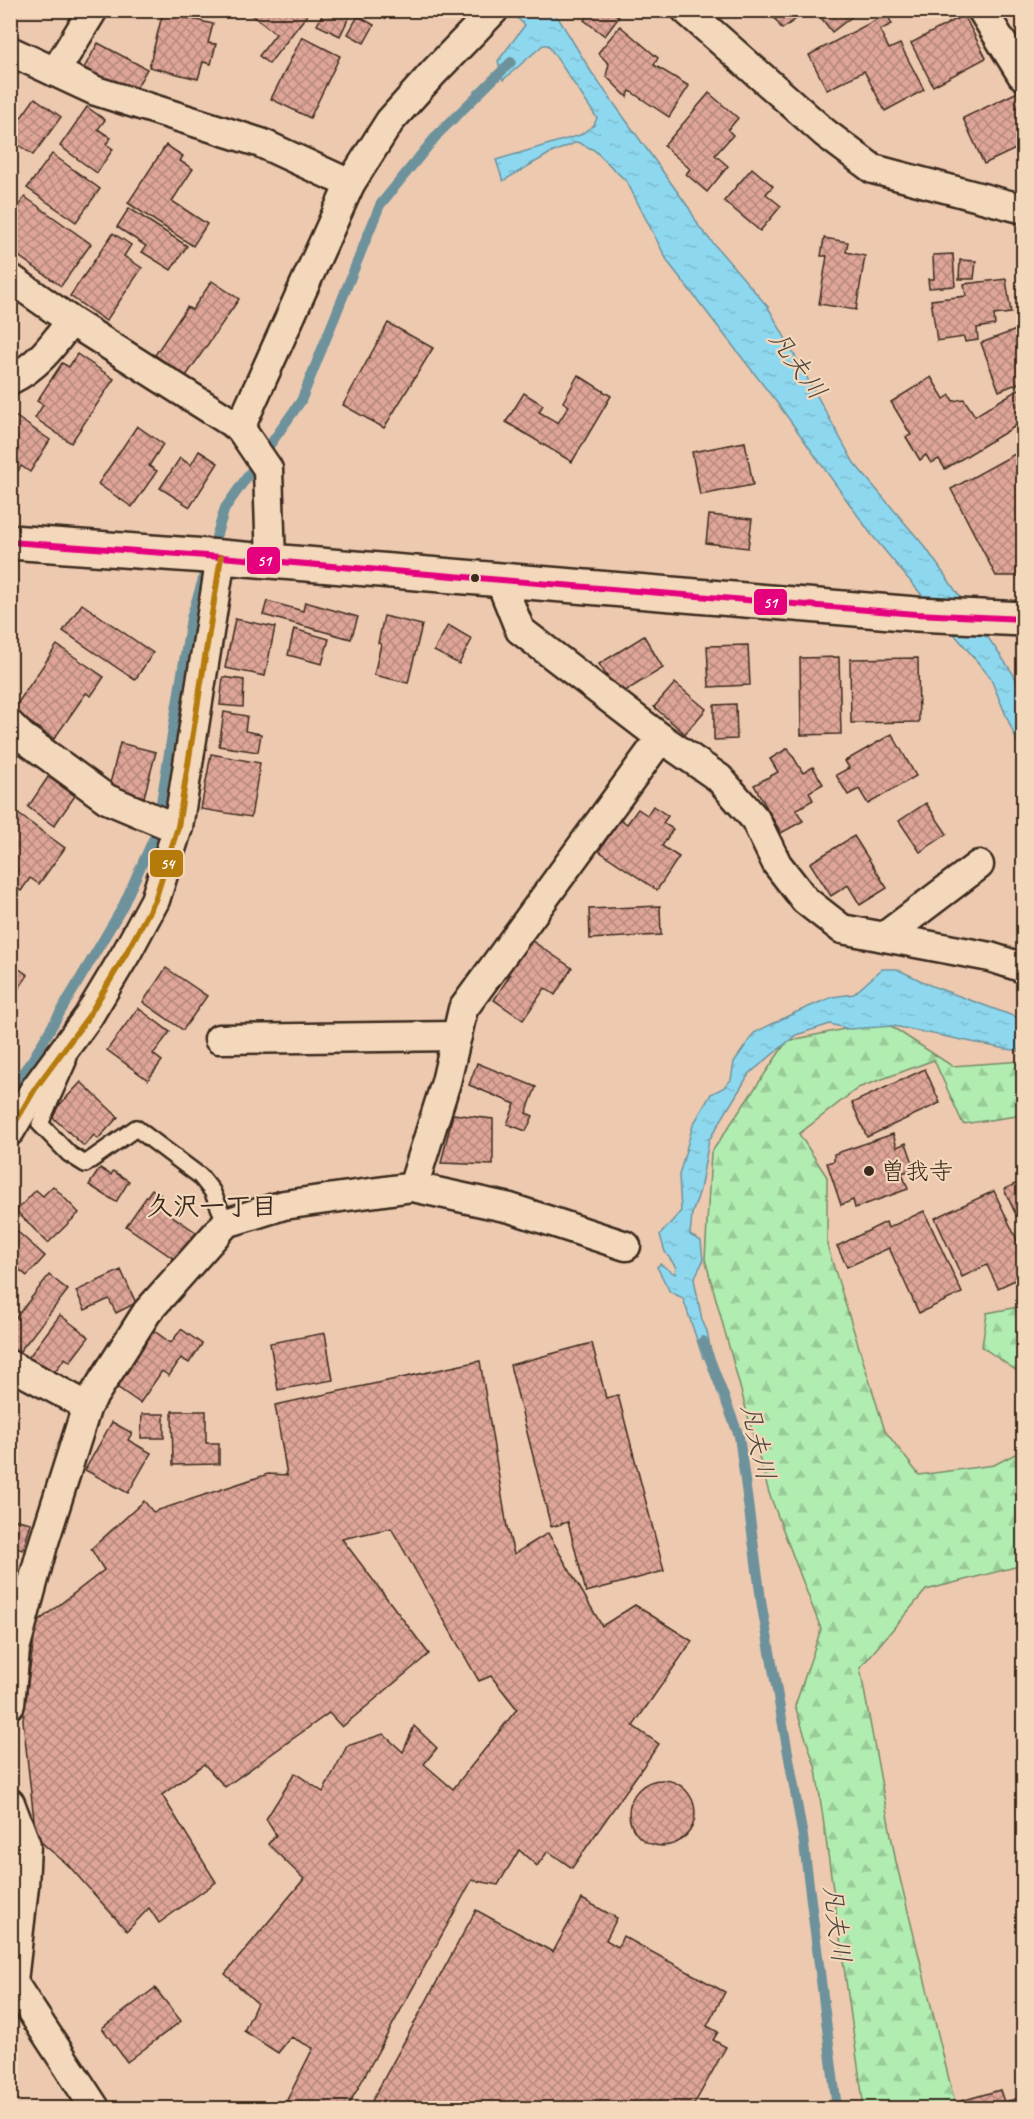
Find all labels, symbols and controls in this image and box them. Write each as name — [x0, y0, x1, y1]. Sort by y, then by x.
water label: 凡夫川 — [762, 324, 834, 406]
line badge: 51 — [246, 546, 281, 575]
text: 51 — [257, 551, 273, 571]
unlabelled marker — [469, 572, 481, 584]
line badge: 51 — [753, 588, 788, 616]
text: 51 — [763, 593, 779, 613]
line badge: 54 — [149, 849, 184, 878]
text: 54 — [160, 854, 176, 874]
place label: 曽我寺 — [881, 1156, 953, 1186]
marker: 曽我寺 — [862, 1164, 876, 1178]
district label: 久沢一丁目 — [147, 1190, 277, 1223]
water label: 凡夫川 — [733, 1400, 783, 1484]
water label: 凡夫川 — [816, 1883, 858, 1965]

